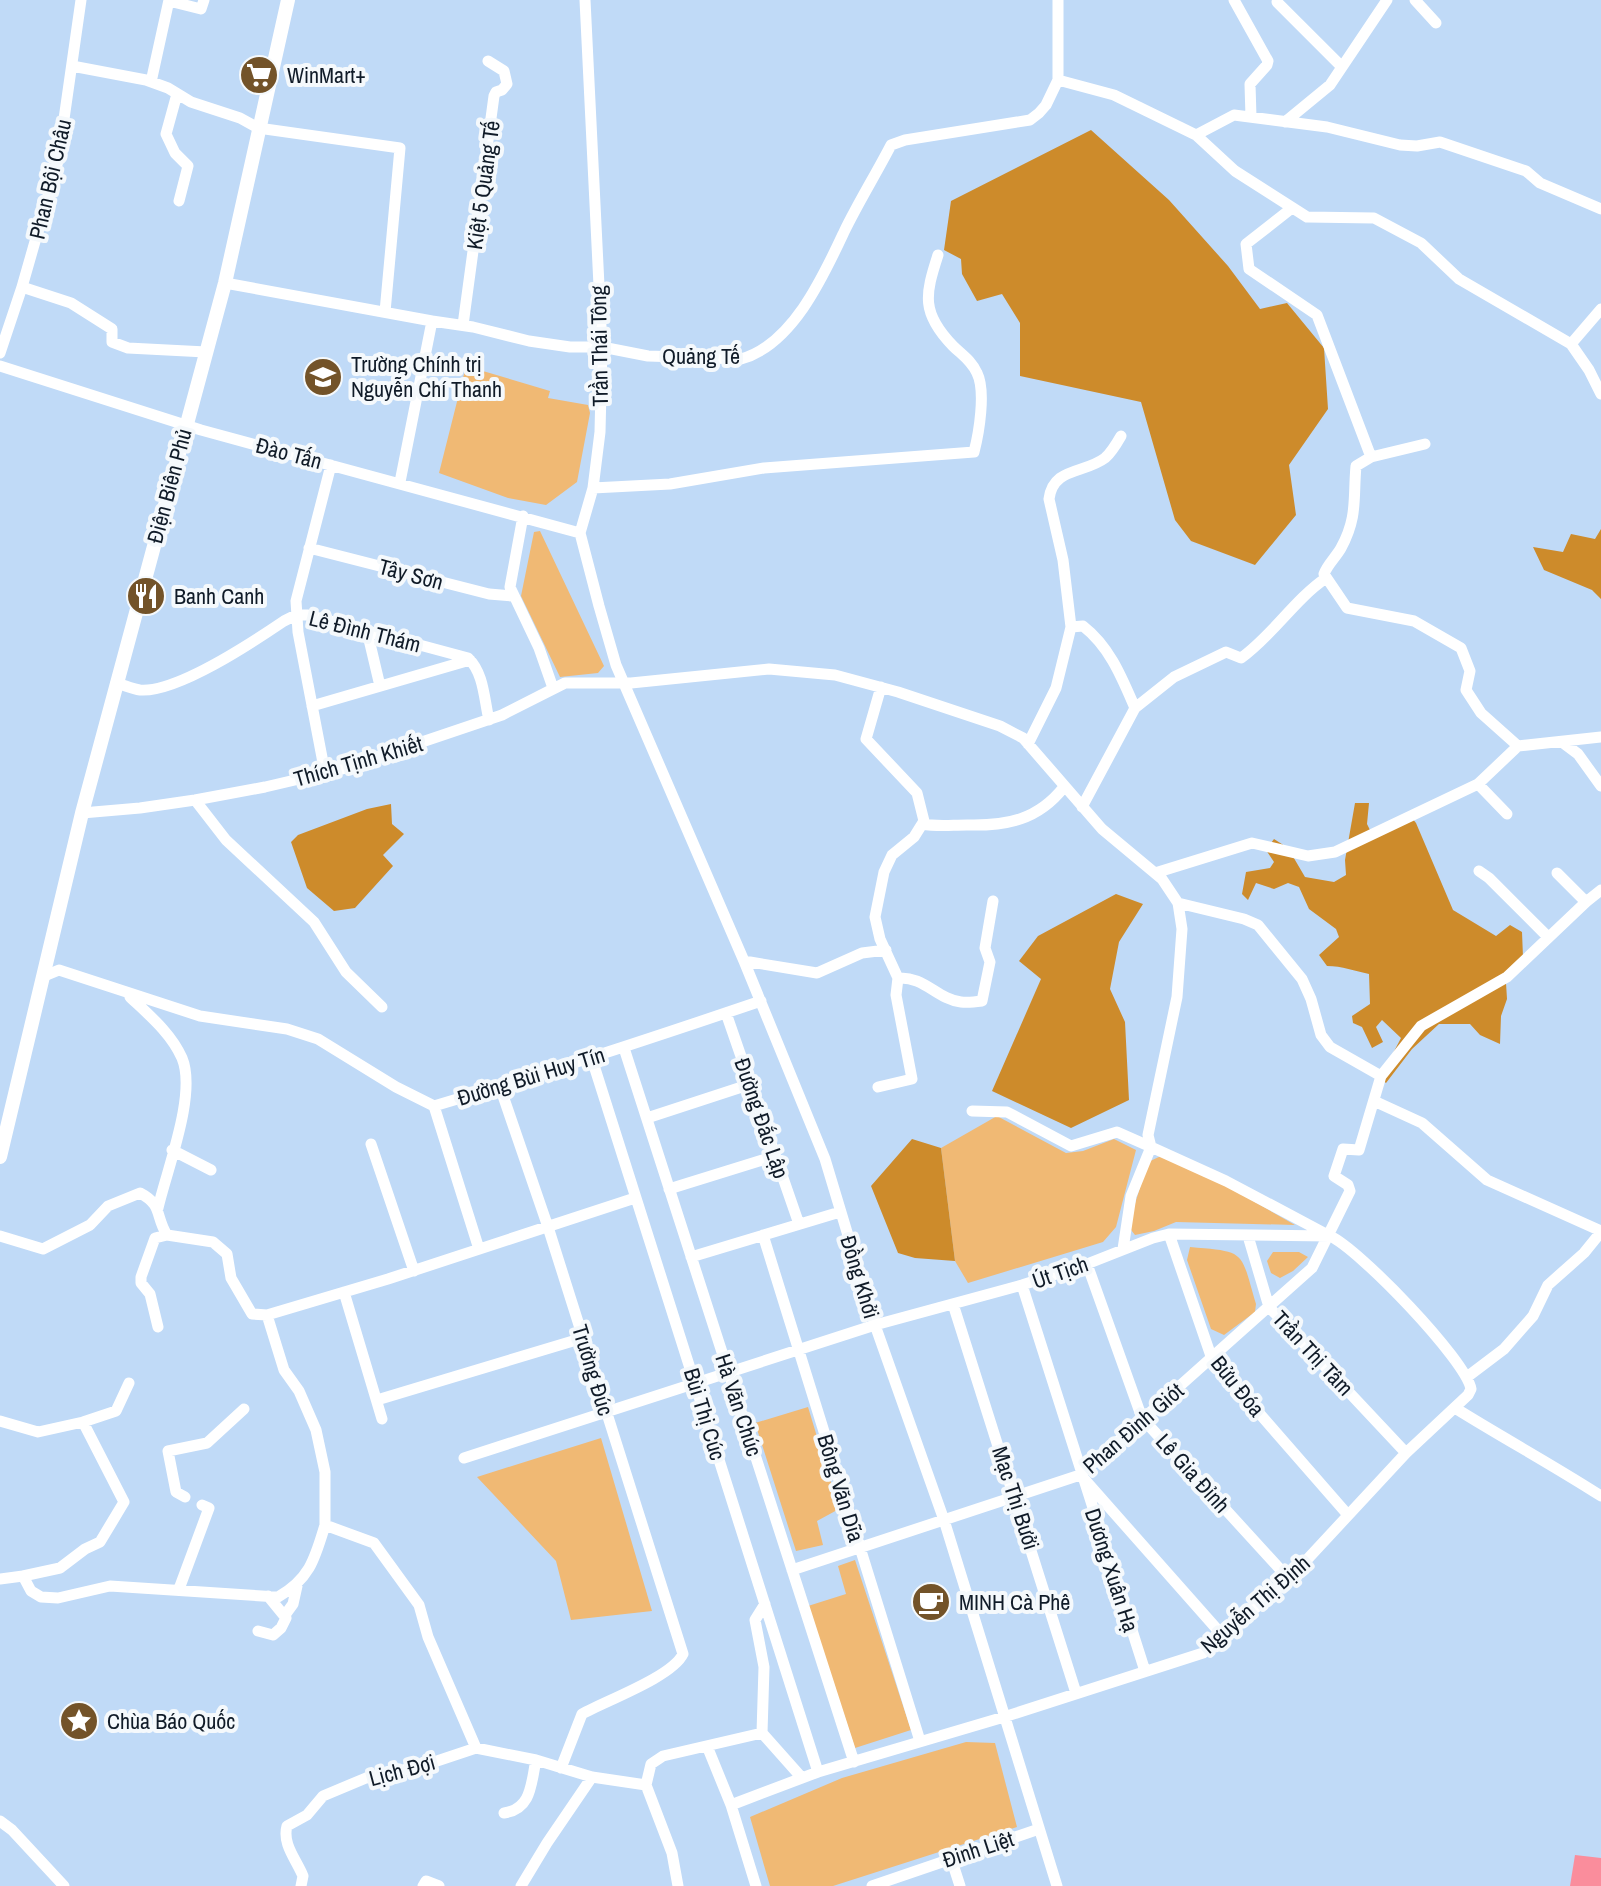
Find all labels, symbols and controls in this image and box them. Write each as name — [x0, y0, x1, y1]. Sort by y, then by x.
supermarket icon: WinMart+ — [238, 54, 280, 96]
place label: WinMart+ — [287, 60, 366, 90]
street label: Phan Bội Châu — [22, 116, 78, 242]
street label: Kiệt 5 Quảng Tế — [459, 118, 507, 252]
street label: Trần Thái Tông — [583, 285, 615, 407]
street label: Quảng Tế — [662, 341, 740, 371]
place label: Trường Chính trị Nguyễn Chí Thanh — [351, 349, 502, 404]
school or university icon: Trường Chính trị Nguyễn Chí Thanh — [302, 356, 344, 398]
street label: Điện Biên Phủ — [139, 425, 199, 547]
street label: Đào Tấn — [253, 430, 325, 476]
street label: Tây Sơn — [375, 551, 447, 597]
restaurant icon: Banh Canh — [125, 575, 167, 617]
place label: Banh Canh — [174, 581, 264, 611]
street label: Lê Đình Thám — [306, 603, 424, 659]
street label: Thích Tịnh Khiết — [290, 728, 426, 794]
street label: Đường Bùi Huy Tín — [454, 1039, 608, 1113]
street label: Đường Đắc Lập — [727, 1054, 797, 1182]
street label: Đồng Khởi — [833, 1232, 887, 1322]
street label: Út Tịch — [1028, 1248, 1092, 1296]
street label: Trần Thị Tâm — [1266, 1304, 1360, 1402]
street label: Trường Đúc — [565, 1321, 621, 1419]
street label: Bửu Đóa — [1204, 1349, 1272, 1423]
street label: Hà Văn Chúc — [708, 1350, 770, 1460]
street label: Bùi Thị Cúc — [677, 1364, 733, 1464]
street label: Phan Đình Giót — [1076, 1376, 1190, 1480]
street label: Lê Gia Đỉnh — [1149, 1427, 1237, 1519]
street label: Bông Văn Dĩa — [810, 1431, 872, 1545]
street label: Mạc Thị Bưởi — [985, 1442, 1047, 1554]
street label: Dương Xuân Hạ — [1078, 1504, 1146, 1636]
street label: Nguyễn Thị Định — [1194, 1548, 1316, 1660]
cafe icon: MINH Cà Phê — [910, 1581, 952, 1623]
place label: MINH Cà Phê — [959, 1587, 1070, 1617]
place icon: Chùa Báo Quốc — [58, 1700, 100, 1742]
place label: Chùa Báo Quốc — [107, 1706, 235, 1736]
street label: Lịch Đợi — [366, 1747, 438, 1793]
street label: Đinh Liệt — [939, 1823, 1017, 1875]

